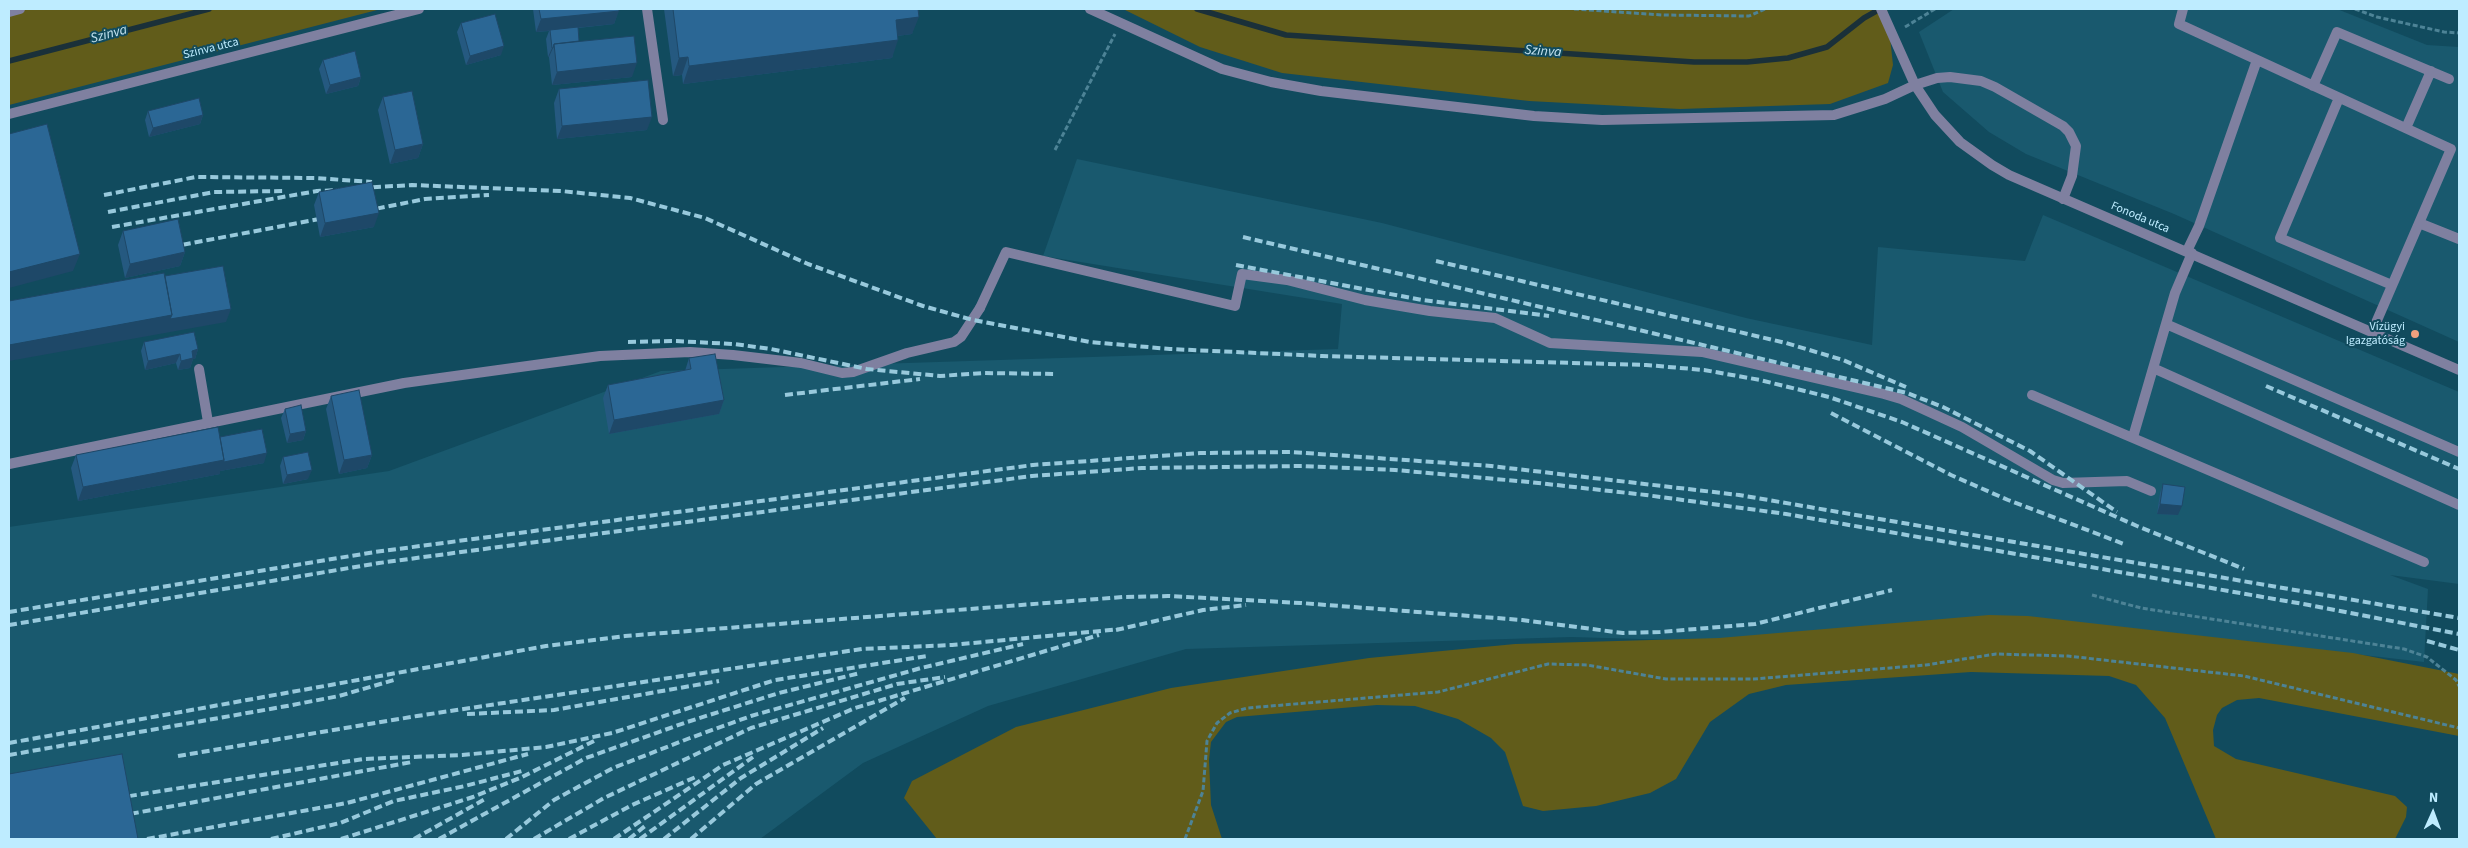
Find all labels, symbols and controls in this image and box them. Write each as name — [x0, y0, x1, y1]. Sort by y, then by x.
water label: Szinva — [89, 22, 129, 48]
street label: Szinva utca — [182, 35, 240, 63]
water label: Szinva — [1524, 42, 1562, 62]
street label: Fonoda utca — [2109, 199, 2171, 237]
place label: Vízügyi Igazgatóság — [2346, 320, 2405, 348]
marker: Vízügyi Igazgatóság — [2409, 328, 2421, 340]
north arrow — [2408, 788, 2458, 838]
text: N — [2429, 788, 2439, 808]

